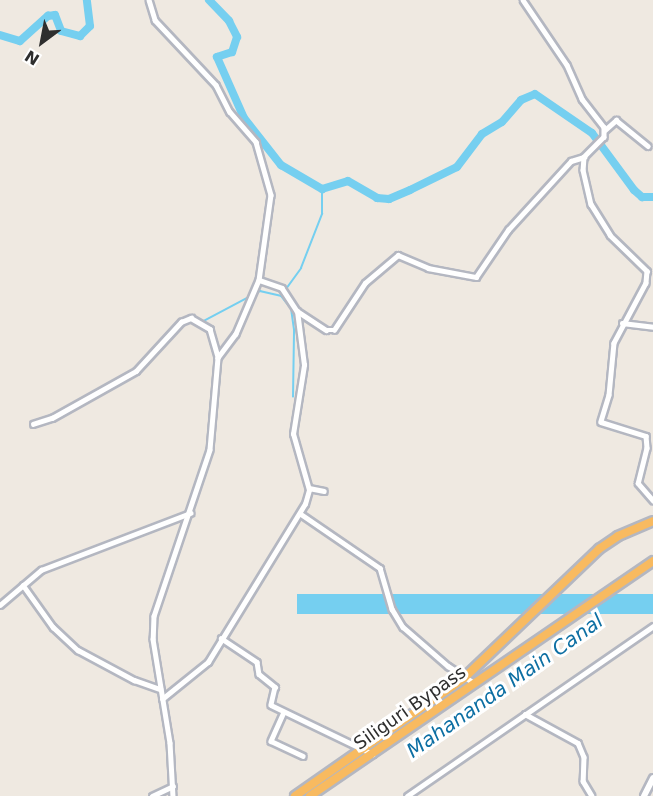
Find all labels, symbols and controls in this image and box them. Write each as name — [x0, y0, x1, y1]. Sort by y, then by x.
north arrow — [12, 12, 72, 72]
text: N — [21, 46, 43, 69]
water label: Mahananda Main Canal — [402, 609, 608, 763]
street label: Siliguri Bypass — [350, 661, 470, 755]

